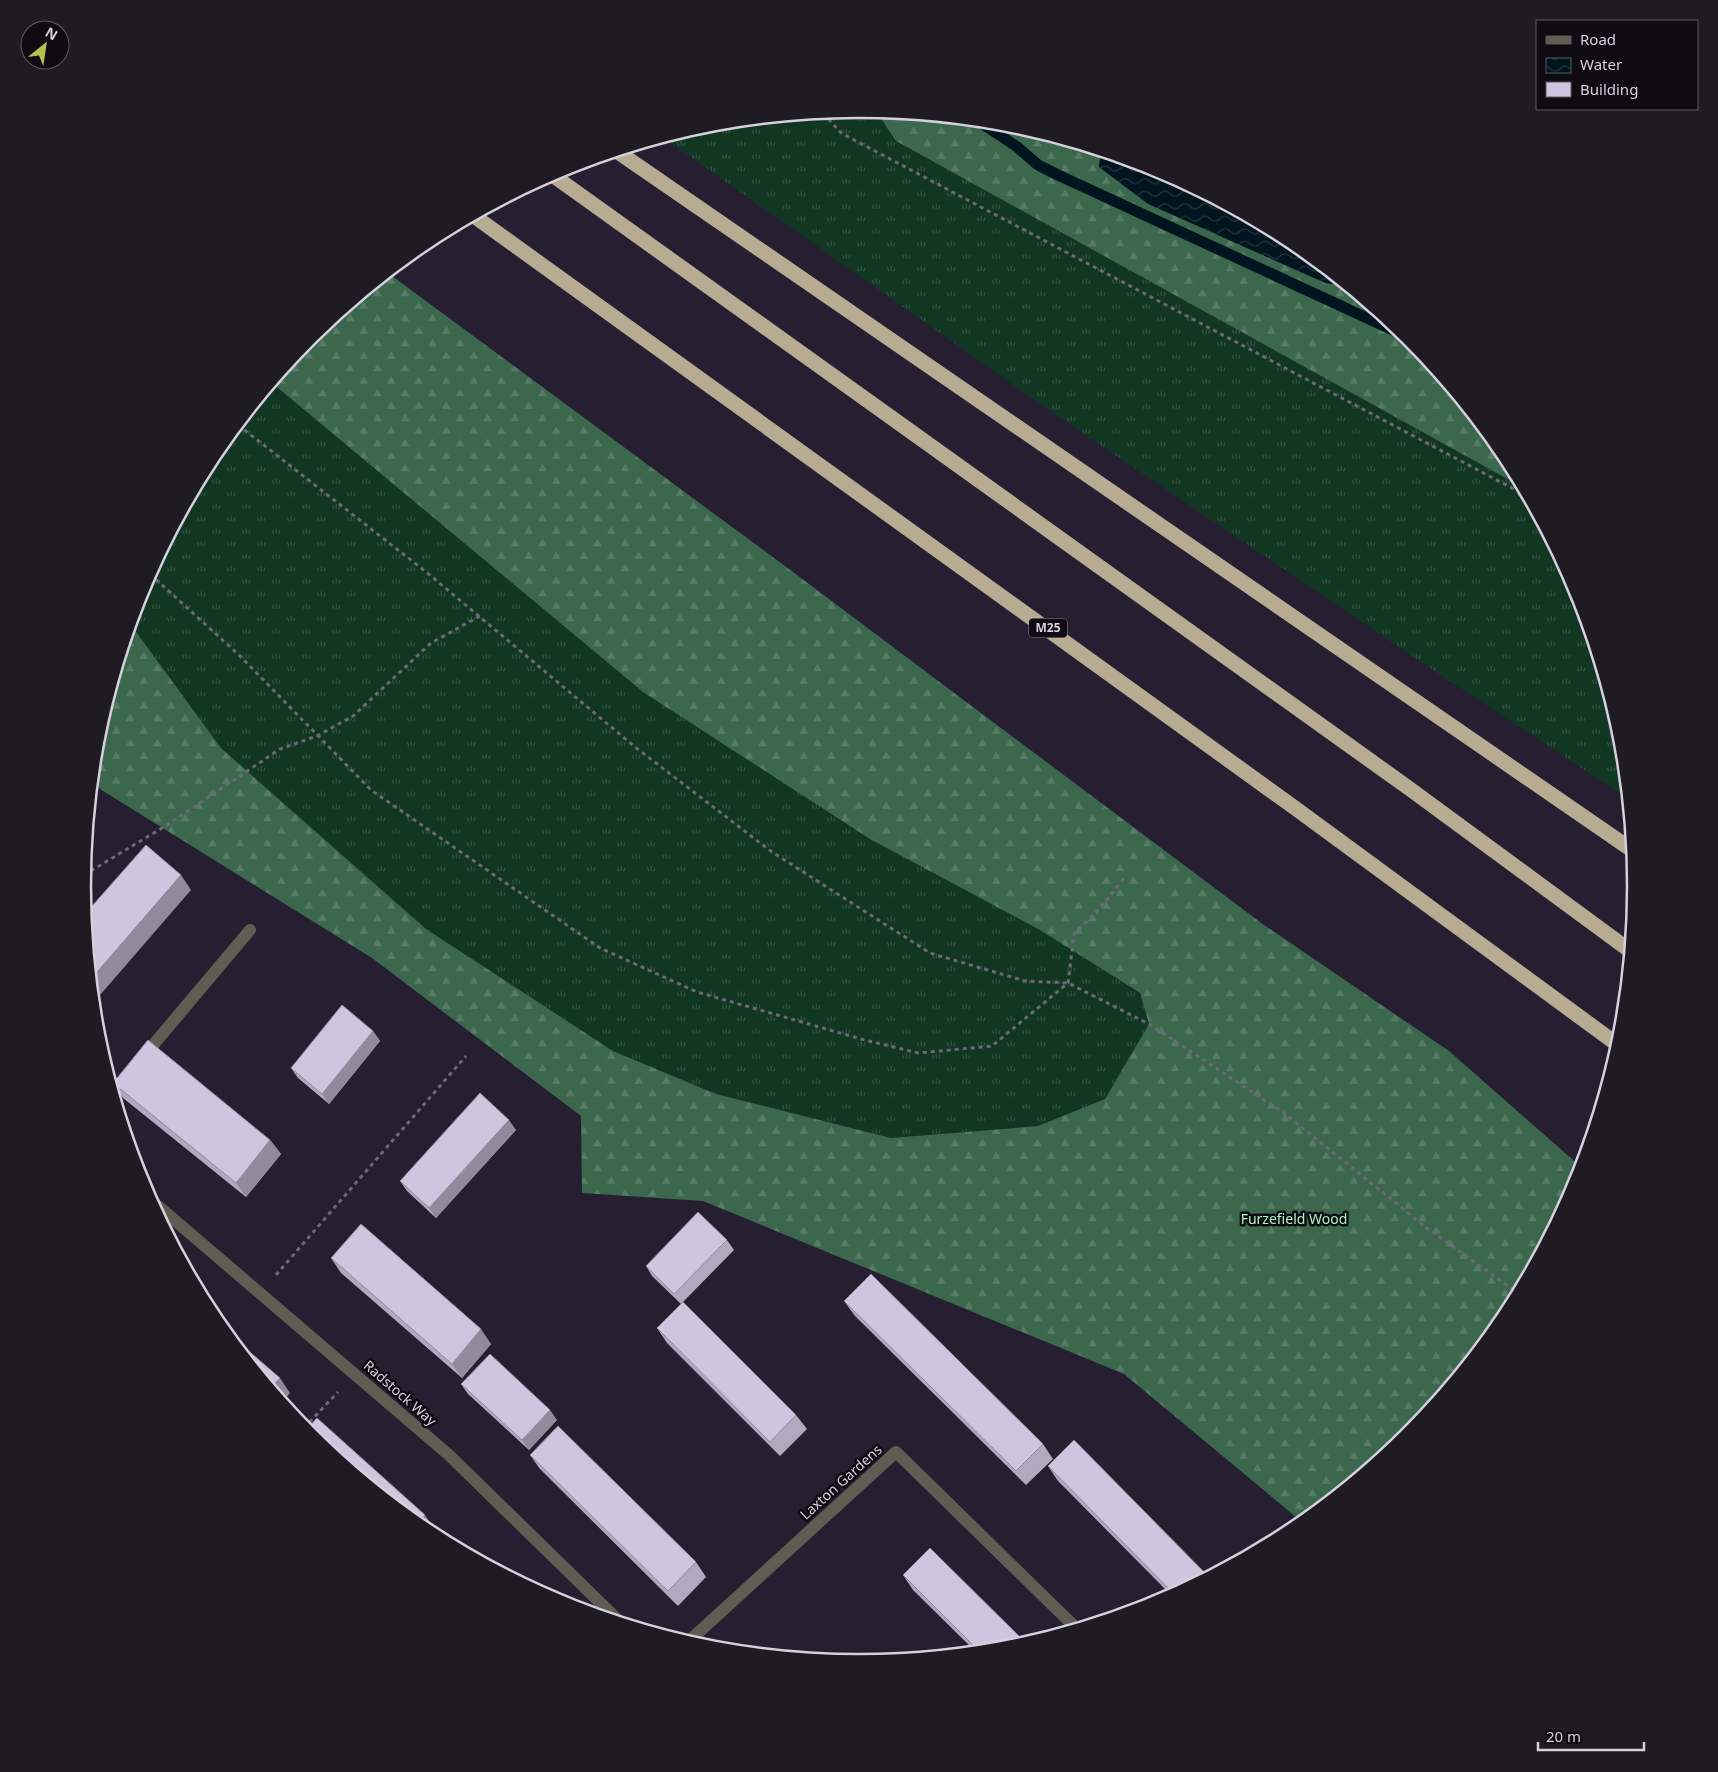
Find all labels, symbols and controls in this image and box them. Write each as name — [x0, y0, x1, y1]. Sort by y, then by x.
north arrow — [20, 20, 70, 70]
legend — [1536, 20, 1698, 110]
text: N — [42, 22, 61, 44]
text: Road — [1580, 29, 1616, 49]
text: Water — [1580, 54, 1622, 74]
text: Building — [1580, 79, 1638, 99]
road number: M25 — [1029, 618, 1067, 638]
park label: Furzefield Wood — [1241, 1209, 1347, 1228]
street label: Radstock Way — [360, 1356, 442, 1430]
street label: Laxton Gardens — [796, 1440, 886, 1523]
scale bar — [1538, 1720, 1644, 1752]
text: 20 m — [1546, 1726, 1581, 1746]

